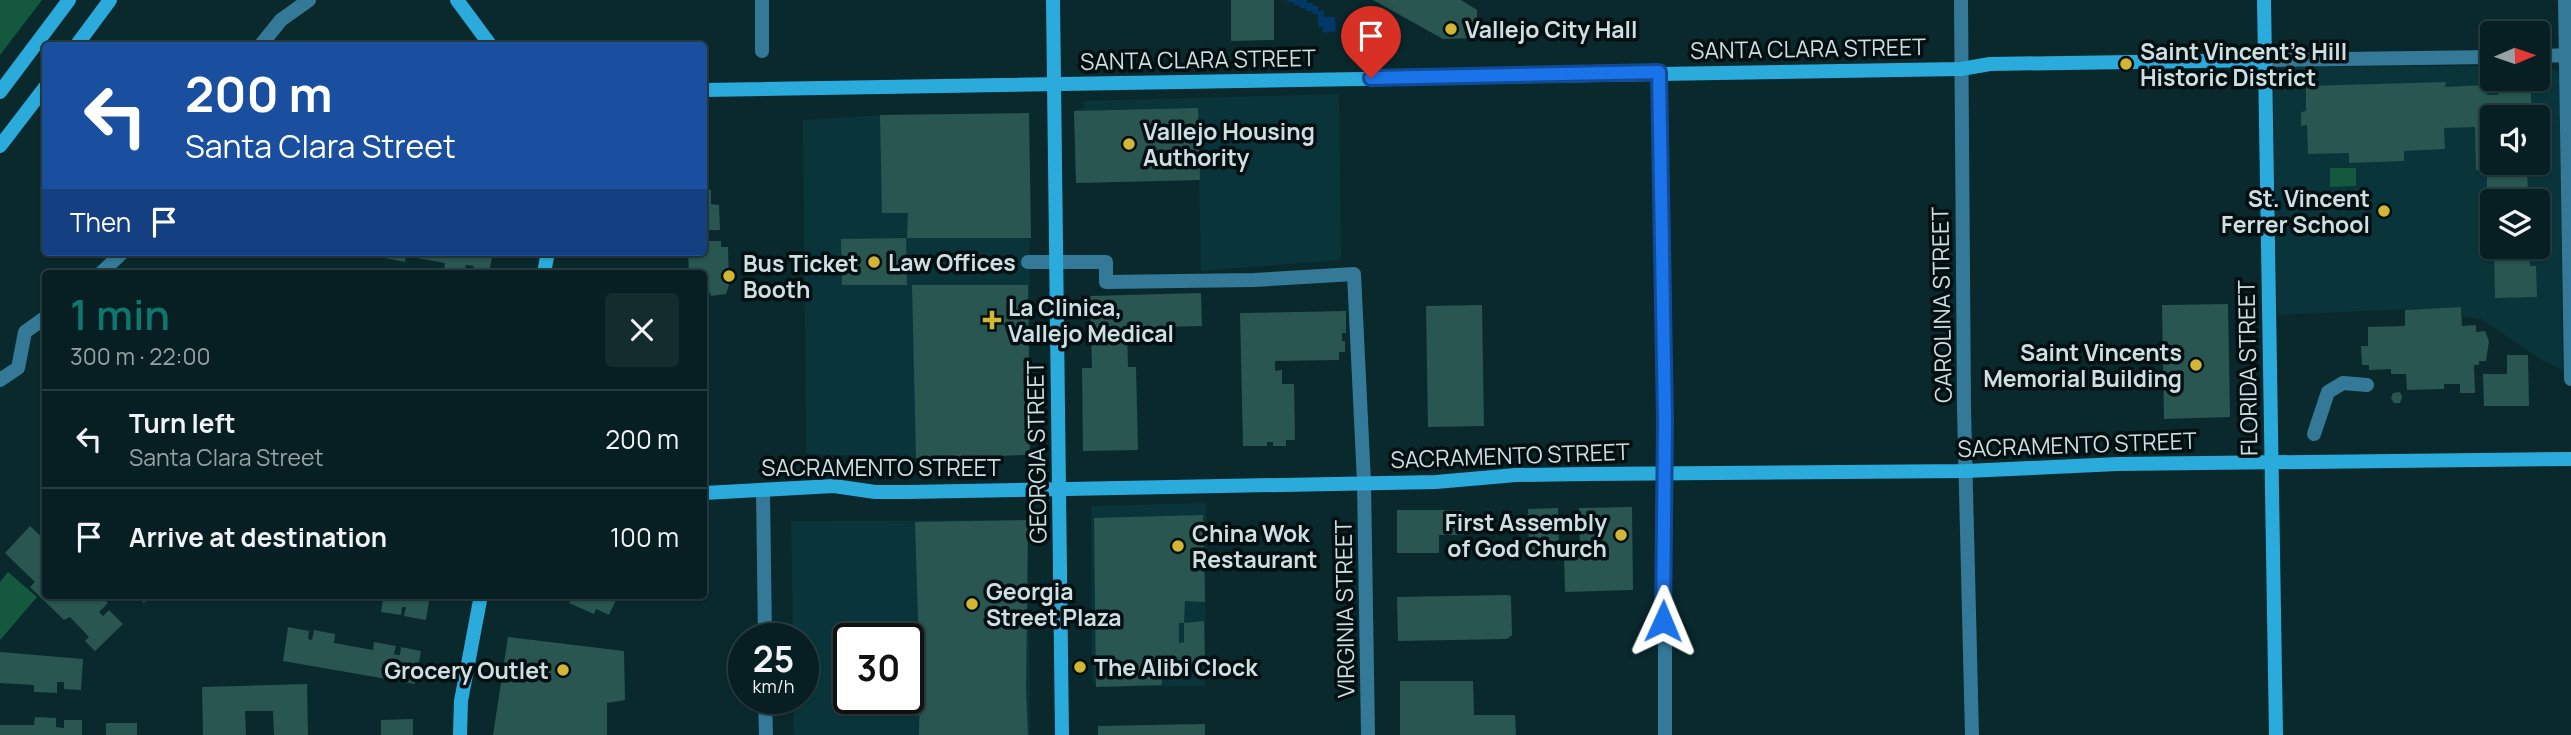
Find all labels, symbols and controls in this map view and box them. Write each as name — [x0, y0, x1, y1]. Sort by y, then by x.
pin — [1341, 6, 1401, 78]
place label: Vallejo City Hall — [1465, 13, 1637, 45]
icon: arrive — [1352, 17, 1390, 55]
marker: Vallejo City Hall — [1443, 21, 1459, 37]
north arrow — [2480, 21, 2550, 91]
map controls — [2480, 21, 2550, 259]
street label: SANTA CLARA STREET — [1690, 30, 1926, 66]
place label: Saint Vincent's Hill Historic District — [2140, 35, 2347, 93]
street label: SANTA CLARA STREET — [1080, 41, 1316, 77]
marker: Saint Vincent's Hill Historic District — [2118, 56, 2134, 72]
text: 200 m — [185, 60, 333, 127]
icon: left — [70, 70, 161, 161]
button: sound — [2480, 105, 2550, 175]
place label: Vallejo Housing Authority — [1143, 115, 1315, 173]
text: Santa Clara Street — [185, 124, 456, 168]
marker: Vallejo Housing Authority — [1121, 136, 1137, 152]
place label: St. Vincent Ferrer School — [2221, 182, 2370, 240]
button: layers — [2480, 189, 2550, 259]
icon: arrive — [145, 203, 183, 241]
marker: St. Vincent Ferrer School — [2376, 203, 2392, 219]
text: Then — [70, 204, 131, 240]
street label: CAROLINA STREET — [1923, 206, 1959, 403]
place label: Law Offices — [888, 246, 1016, 278]
place label: Bus Ticket Booth — [743, 247, 859, 305]
marker: Law Offices — [866, 254, 882, 270]
marker: Bus Ticket Booth — [721, 268, 737, 284]
street label: FLORIDA STREET — [2229, 280, 2265, 456]
text: 1 min — [70, 285, 170, 343]
place label: La Clinica, Vallejo Medical — [1008, 291, 1174, 349]
button: close — [605, 293, 679, 367]
marker: La Clinica, Vallejo Medical — [982, 310, 1002, 330]
place label: Saint Vincents Memorial Building — [1983, 336, 2182, 394]
text: 300 m · 22:00 — [70, 340, 210, 372]
marker: Saint Vincents Memorial Building — [2188, 357, 2204, 373]
street label: GEORGIA STREET — [1018, 360, 1054, 544]
text: Turn left — [129, 405, 236, 441]
icon: left — [70, 420, 108, 458]
text: 200 m — [605, 421, 679, 457]
street label: SACRAMENTO STREET — [1957, 424, 2197, 464]
street label: SACRAMENTO STREET — [1390, 435, 1630, 475]
text: Santa Clara Street — [129, 441, 324, 473]
street label: SACRAMENTO STREET — [761, 451, 1001, 483]
place label: First Assembly of God Church — [1445, 506, 1607, 564]
place label: China Wok Restaurant — [1192, 517, 1318, 575]
icon: arrive — [70, 518, 108, 556]
text: Arrive at destination — [129, 519, 387, 555]
text: 100 m — [610, 519, 679, 555]
street label: VIRGINIA STREET — [1326, 519, 1362, 698]
marker: First Assembly of God Church — [1613, 527, 1629, 543]
marker: China Wok Restaurant — [1170, 538, 1186, 554]
place label: Georgia Street Plaza — [986, 575, 1122, 633]
position arrow — [1626, 584, 1700, 658]
marker: Georgia Street Plaza — [964, 596, 980, 612]
speed limit sign: 30 — [833, 623, 924, 714]
text: 25 — [753, 635, 794, 683]
place label: The Alibi Clock — [1094, 651, 1258, 683]
place label: Grocery Outlet — [384, 654, 549, 686]
marker: The Alibi Clock — [1072, 659, 1088, 675]
marker: Grocery Outlet — [555, 662, 571, 678]
text: km/h — [753, 674, 794, 698]

